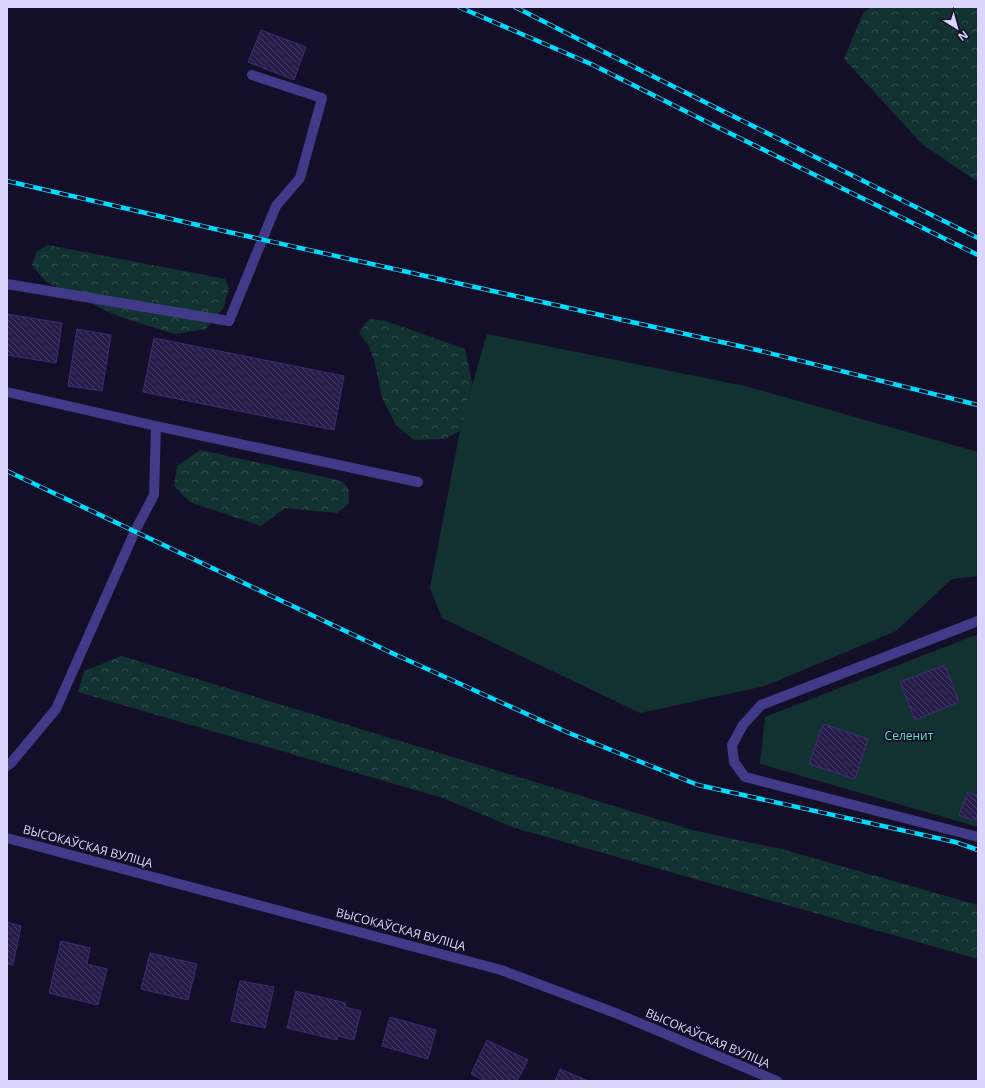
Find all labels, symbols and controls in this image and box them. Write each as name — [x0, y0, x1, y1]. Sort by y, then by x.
north arrow — [937, 8, 977, 48]
text: N — [955, 28, 971, 45]
park label: Селенит — [885, 727, 934, 744]
street label: ВЫСОКАЎСКАЯ ВУЛІЦА — [21, 820, 155, 872]
street label: ВЫСОКАЎСКАЯ ВУЛІЦА — [334, 903, 468, 955]
street label: ВЫСОКАЎСКАЯ ВУЛІЦА — [643, 1004, 773, 1072]

